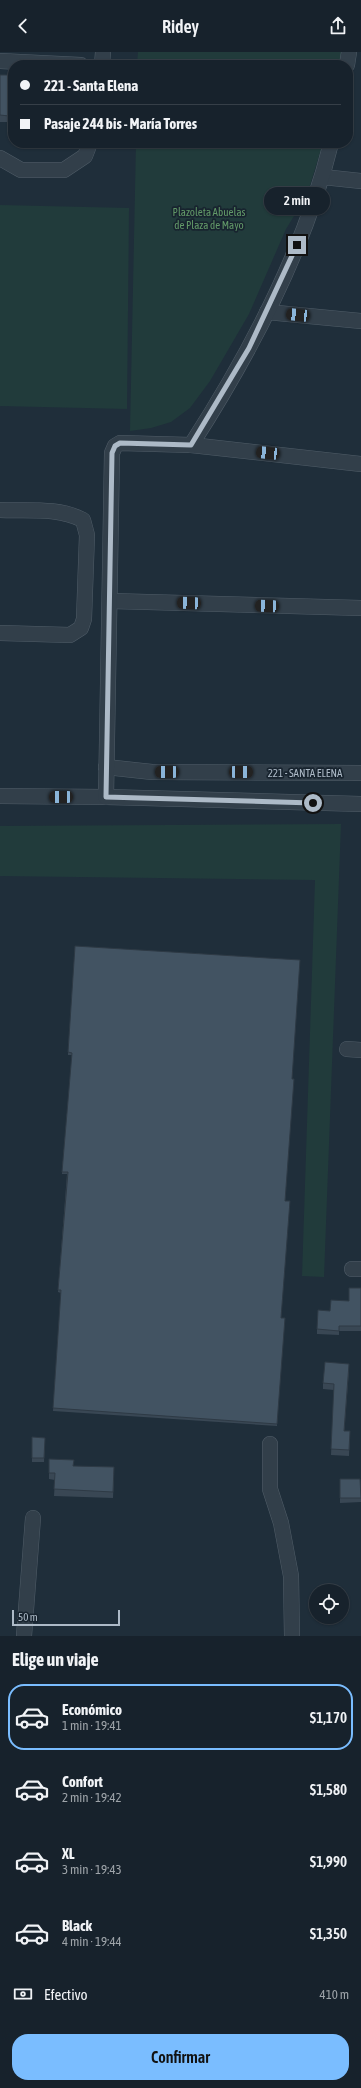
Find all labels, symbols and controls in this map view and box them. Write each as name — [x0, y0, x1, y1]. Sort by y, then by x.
icon: back — [12, 15, 34, 37]
icon: share — [327, 15, 349, 37]
text: Ridey — [162, 16, 199, 37]
text: 221 - Santa Elena — [44, 77, 138, 94]
text: Pasaje 244 bis - María Torres — [44, 115, 197, 132]
callout: 2 min — [264, 187, 330, 215]
text: 2 min — [284, 193, 310, 208]
park label: Plazoleta Abuelas de Plaza de Mayo — [173, 206, 246, 231]
route end — [288, 236, 306, 254]
car — [285, 308, 311, 322]
car — [255, 446, 281, 460]
car — [177, 597, 201, 609]
car — [255, 600, 279, 612]
car — [155, 766, 179, 778]
car — [229, 766, 253, 778]
street label: 221 - SANTA ELENA — [268, 767, 343, 779]
car — [49, 791, 73, 803]
route start — [304, 794, 322, 812]
map controls — [309, 1584, 349, 1624]
button: locate — [309, 1584, 349, 1624]
scale bar — [12, 1608, 120, 1627]
text: 50 m — [18, 1611, 38, 1623]
text: Elige un viaje — [12, 1649, 99, 1670]
icon: car — [14, 1699, 50, 1735]
text: Económico — [62, 1701, 122, 1718]
text: $1,170 — [310, 1709, 347, 1726]
text: 1 min · 19:41 — [62, 1718, 122, 1733]
icon: car — [14, 1771, 50, 1807]
text: Confort — [62, 1773, 103, 1790]
text: $1,580 — [310, 1781, 347, 1798]
text: 2 min · 19:42 — [62, 1790, 122, 1805]
icon: car — [14, 1843, 50, 1879]
text: XL — [62, 1845, 75, 1862]
text: $1,990 — [310, 1853, 347, 1870]
text: 3 min · 19:43 — [62, 1862, 122, 1877]
icon: car — [14, 1915, 50, 1951]
text: Black — [62, 1917, 92, 1934]
text: $1,350 — [310, 1925, 347, 1942]
text: 4 min · 19:44 — [62, 1934, 122, 1949]
icon: cash — [12, 1983, 34, 2005]
text: Efectivo — [44, 1986, 88, 2003]
text: 410 m — [320, 1987, 349, 2002]
button: Confirmar — [12, 2034, 349, 2080]

